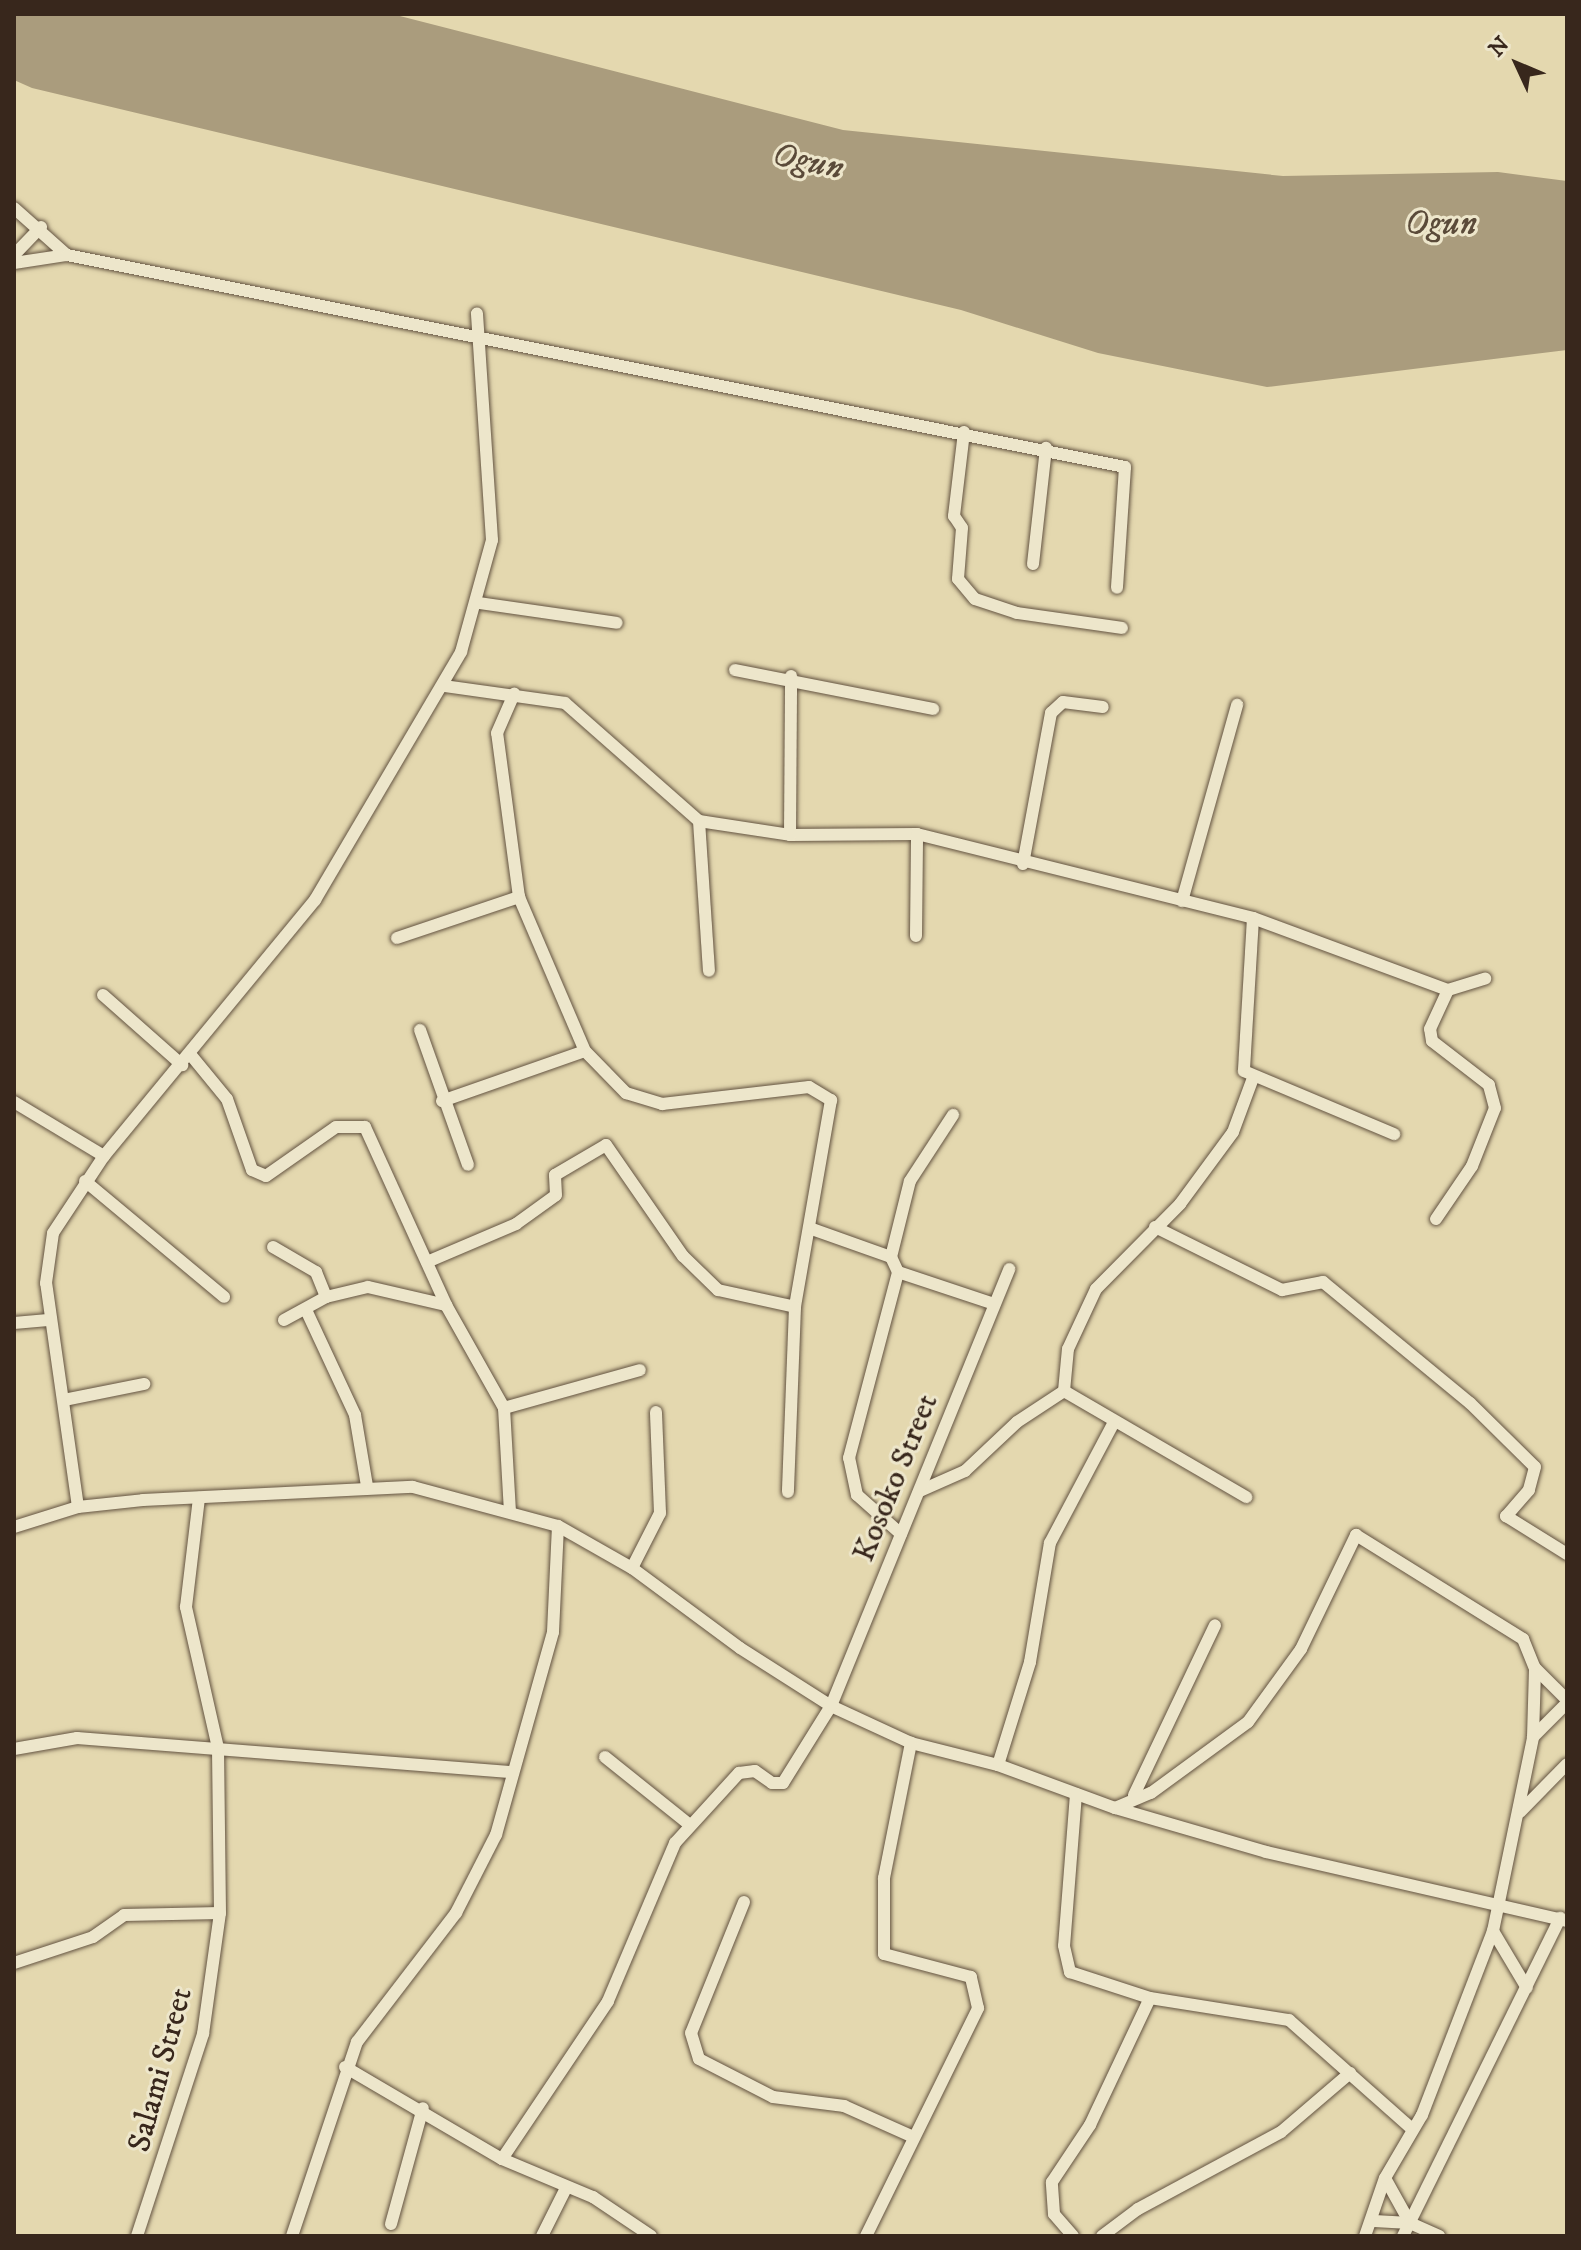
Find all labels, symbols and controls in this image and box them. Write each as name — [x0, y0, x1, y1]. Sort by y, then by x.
north arrow — [1477, 24, 1557, 104]
text: N — [1483, 31, 1515, 63]
water label: Ogun — [769, 135, 847, 189]
water label: Ogun — [1405, 205, 1477, 245]
street label: Kosoko Street — [845, 1389, 947, 1567]
street label: Salami Street — [121, 1984, 201, 2156]

